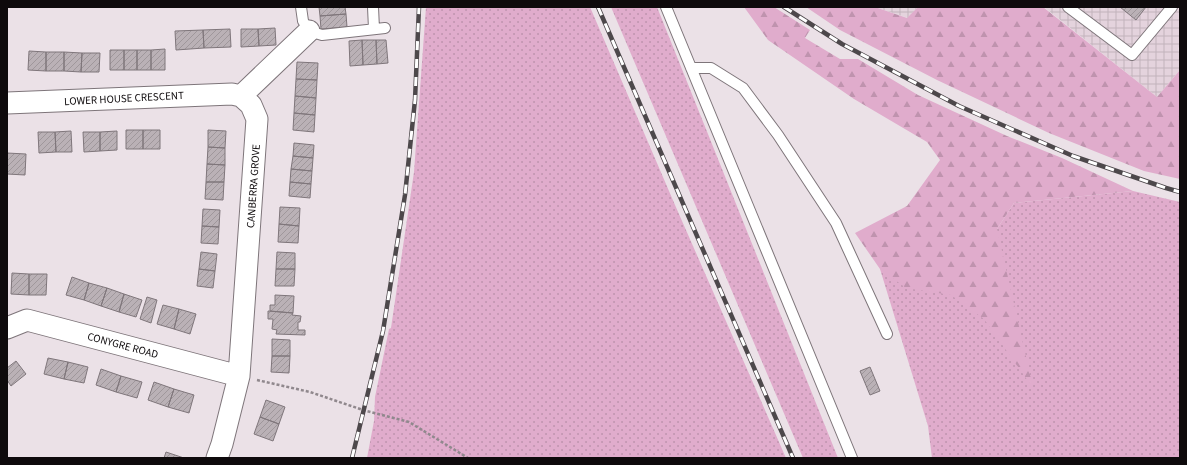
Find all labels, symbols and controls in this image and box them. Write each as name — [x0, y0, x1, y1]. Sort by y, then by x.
street label: LOWER HOUSE CRESCENT — [64, 88, 184, 109]
street label: CANBERRA GROVE — [243, 143, 264, 228]
street label: CONYGRE ROAD — [86, 329, 160, 362]

